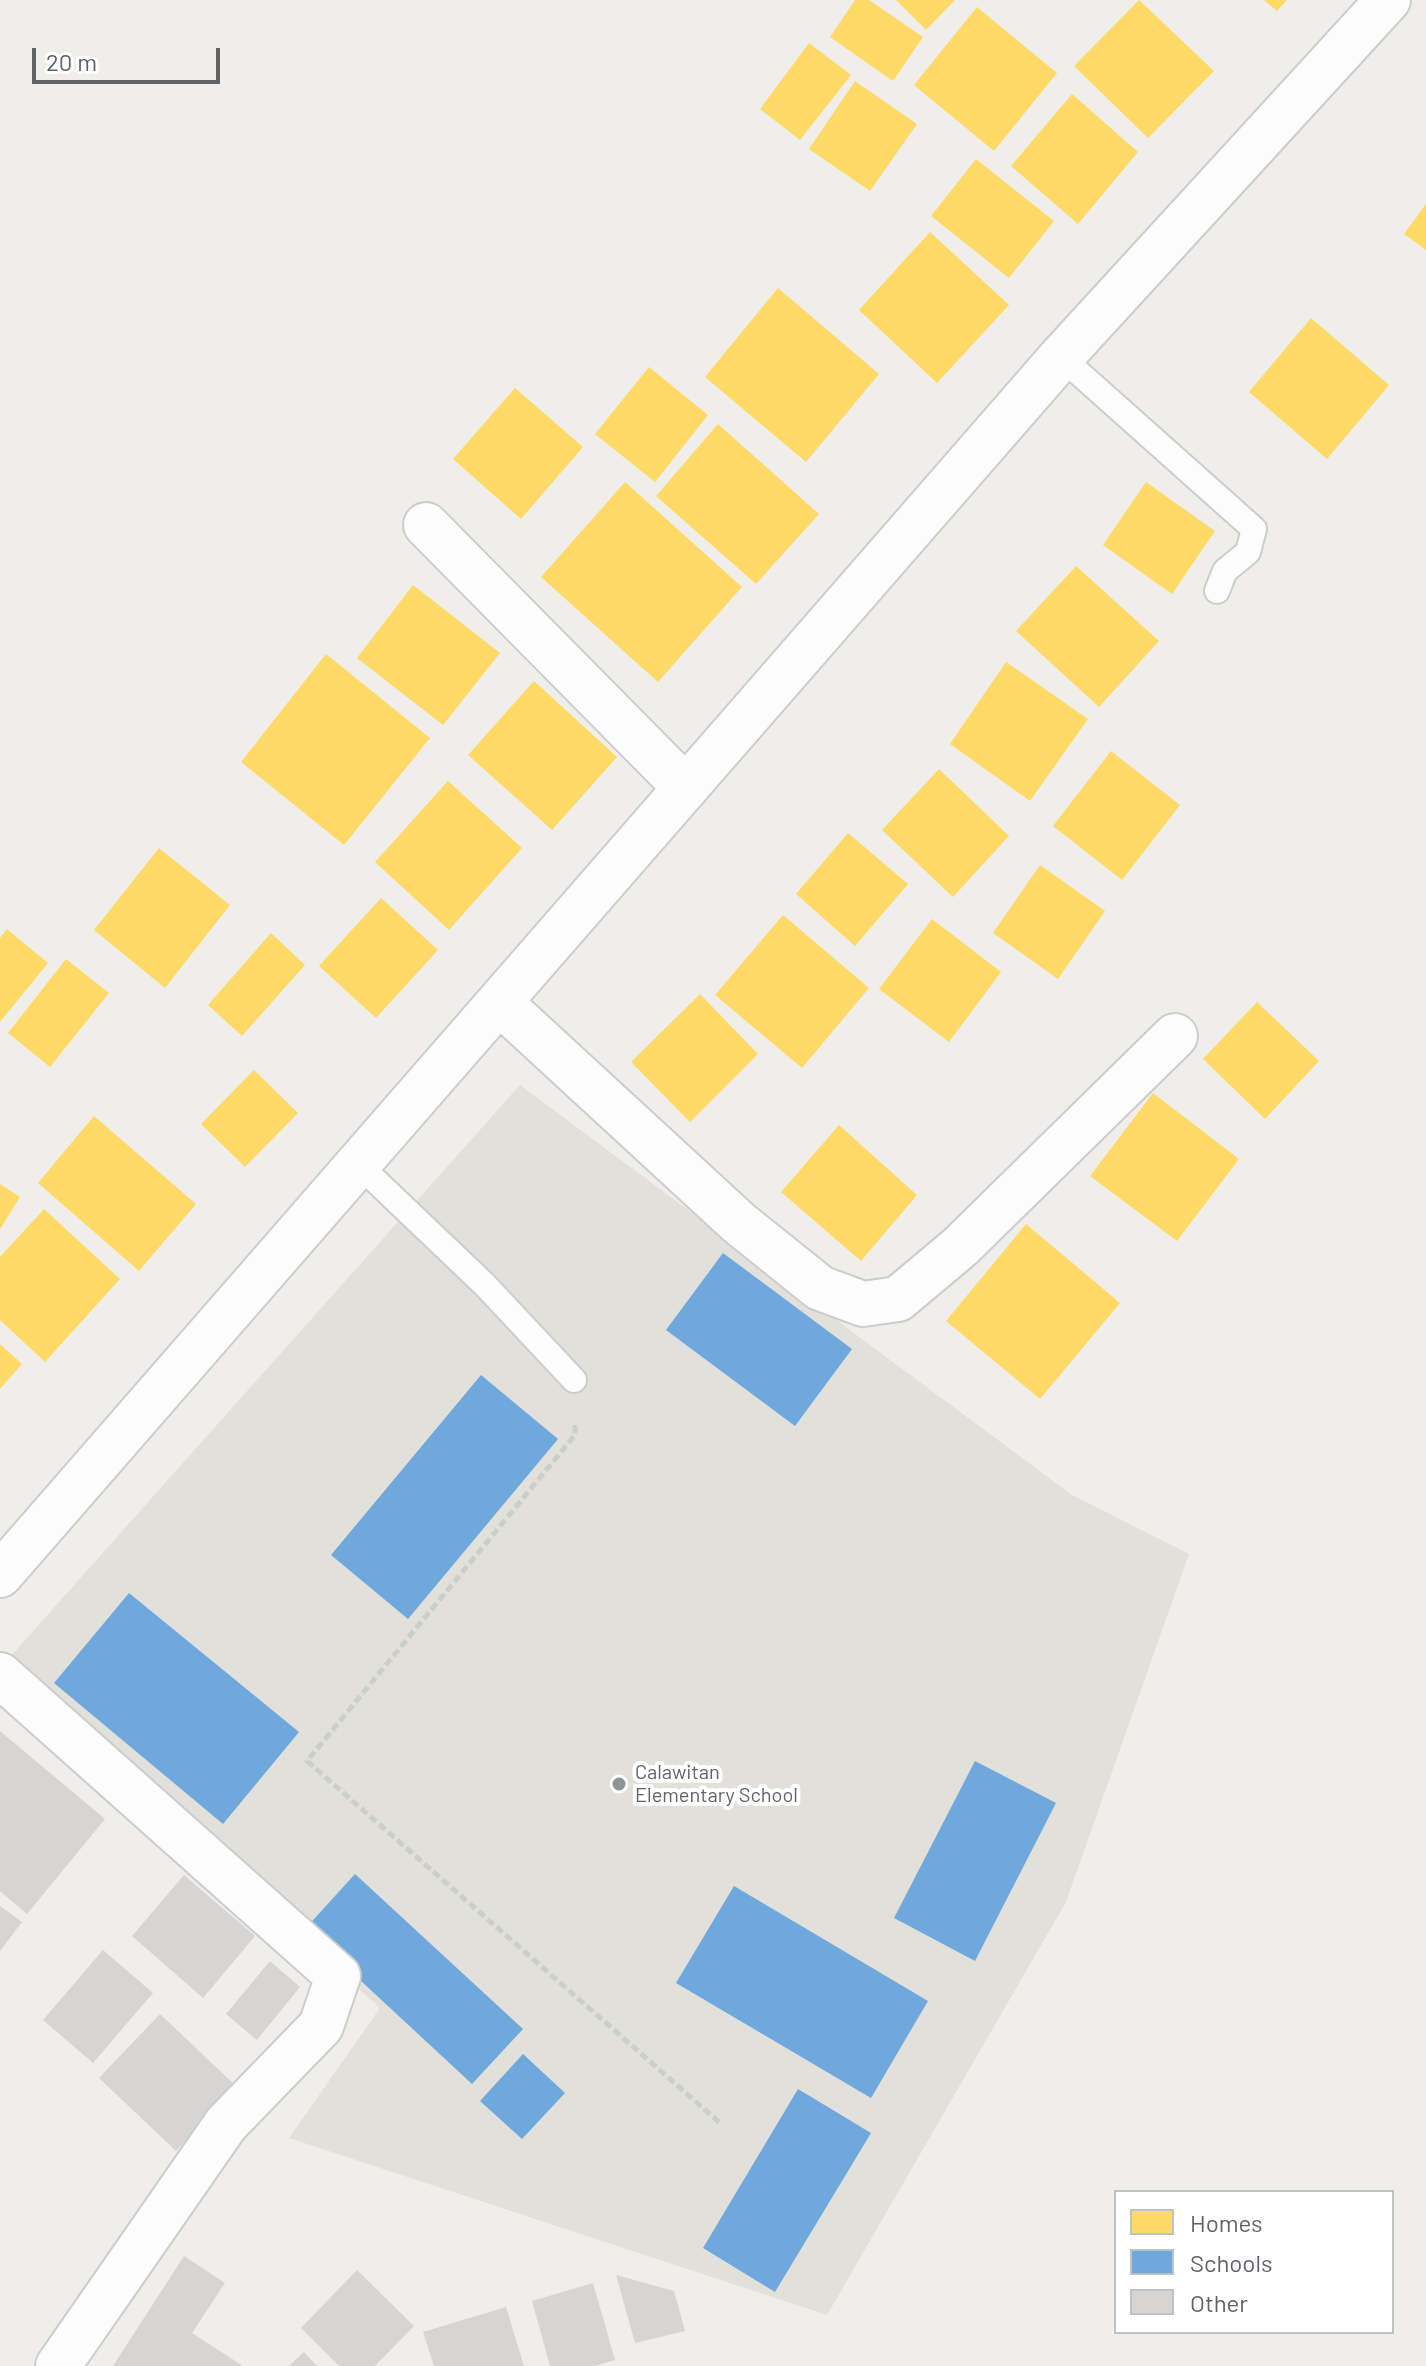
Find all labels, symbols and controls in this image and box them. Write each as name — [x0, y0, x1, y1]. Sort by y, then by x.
scale bar — [36, 32, 224, 82]
text: 20 m — [46, 47, 97, 76]
place label: Calawitan Elementary School — [635, 1760, 798, 1807]
marker: Calawitan Elementary School — [610, 1775, 628, 1793]
legend — [1114, 2190, 1394, 2334]
text: Homes — [1190, 2208, 1263, 2237]
text: Schools — [1190, 2248, 1273, 2277]
text: Other — [1190, 2288, 1248, 2317]

